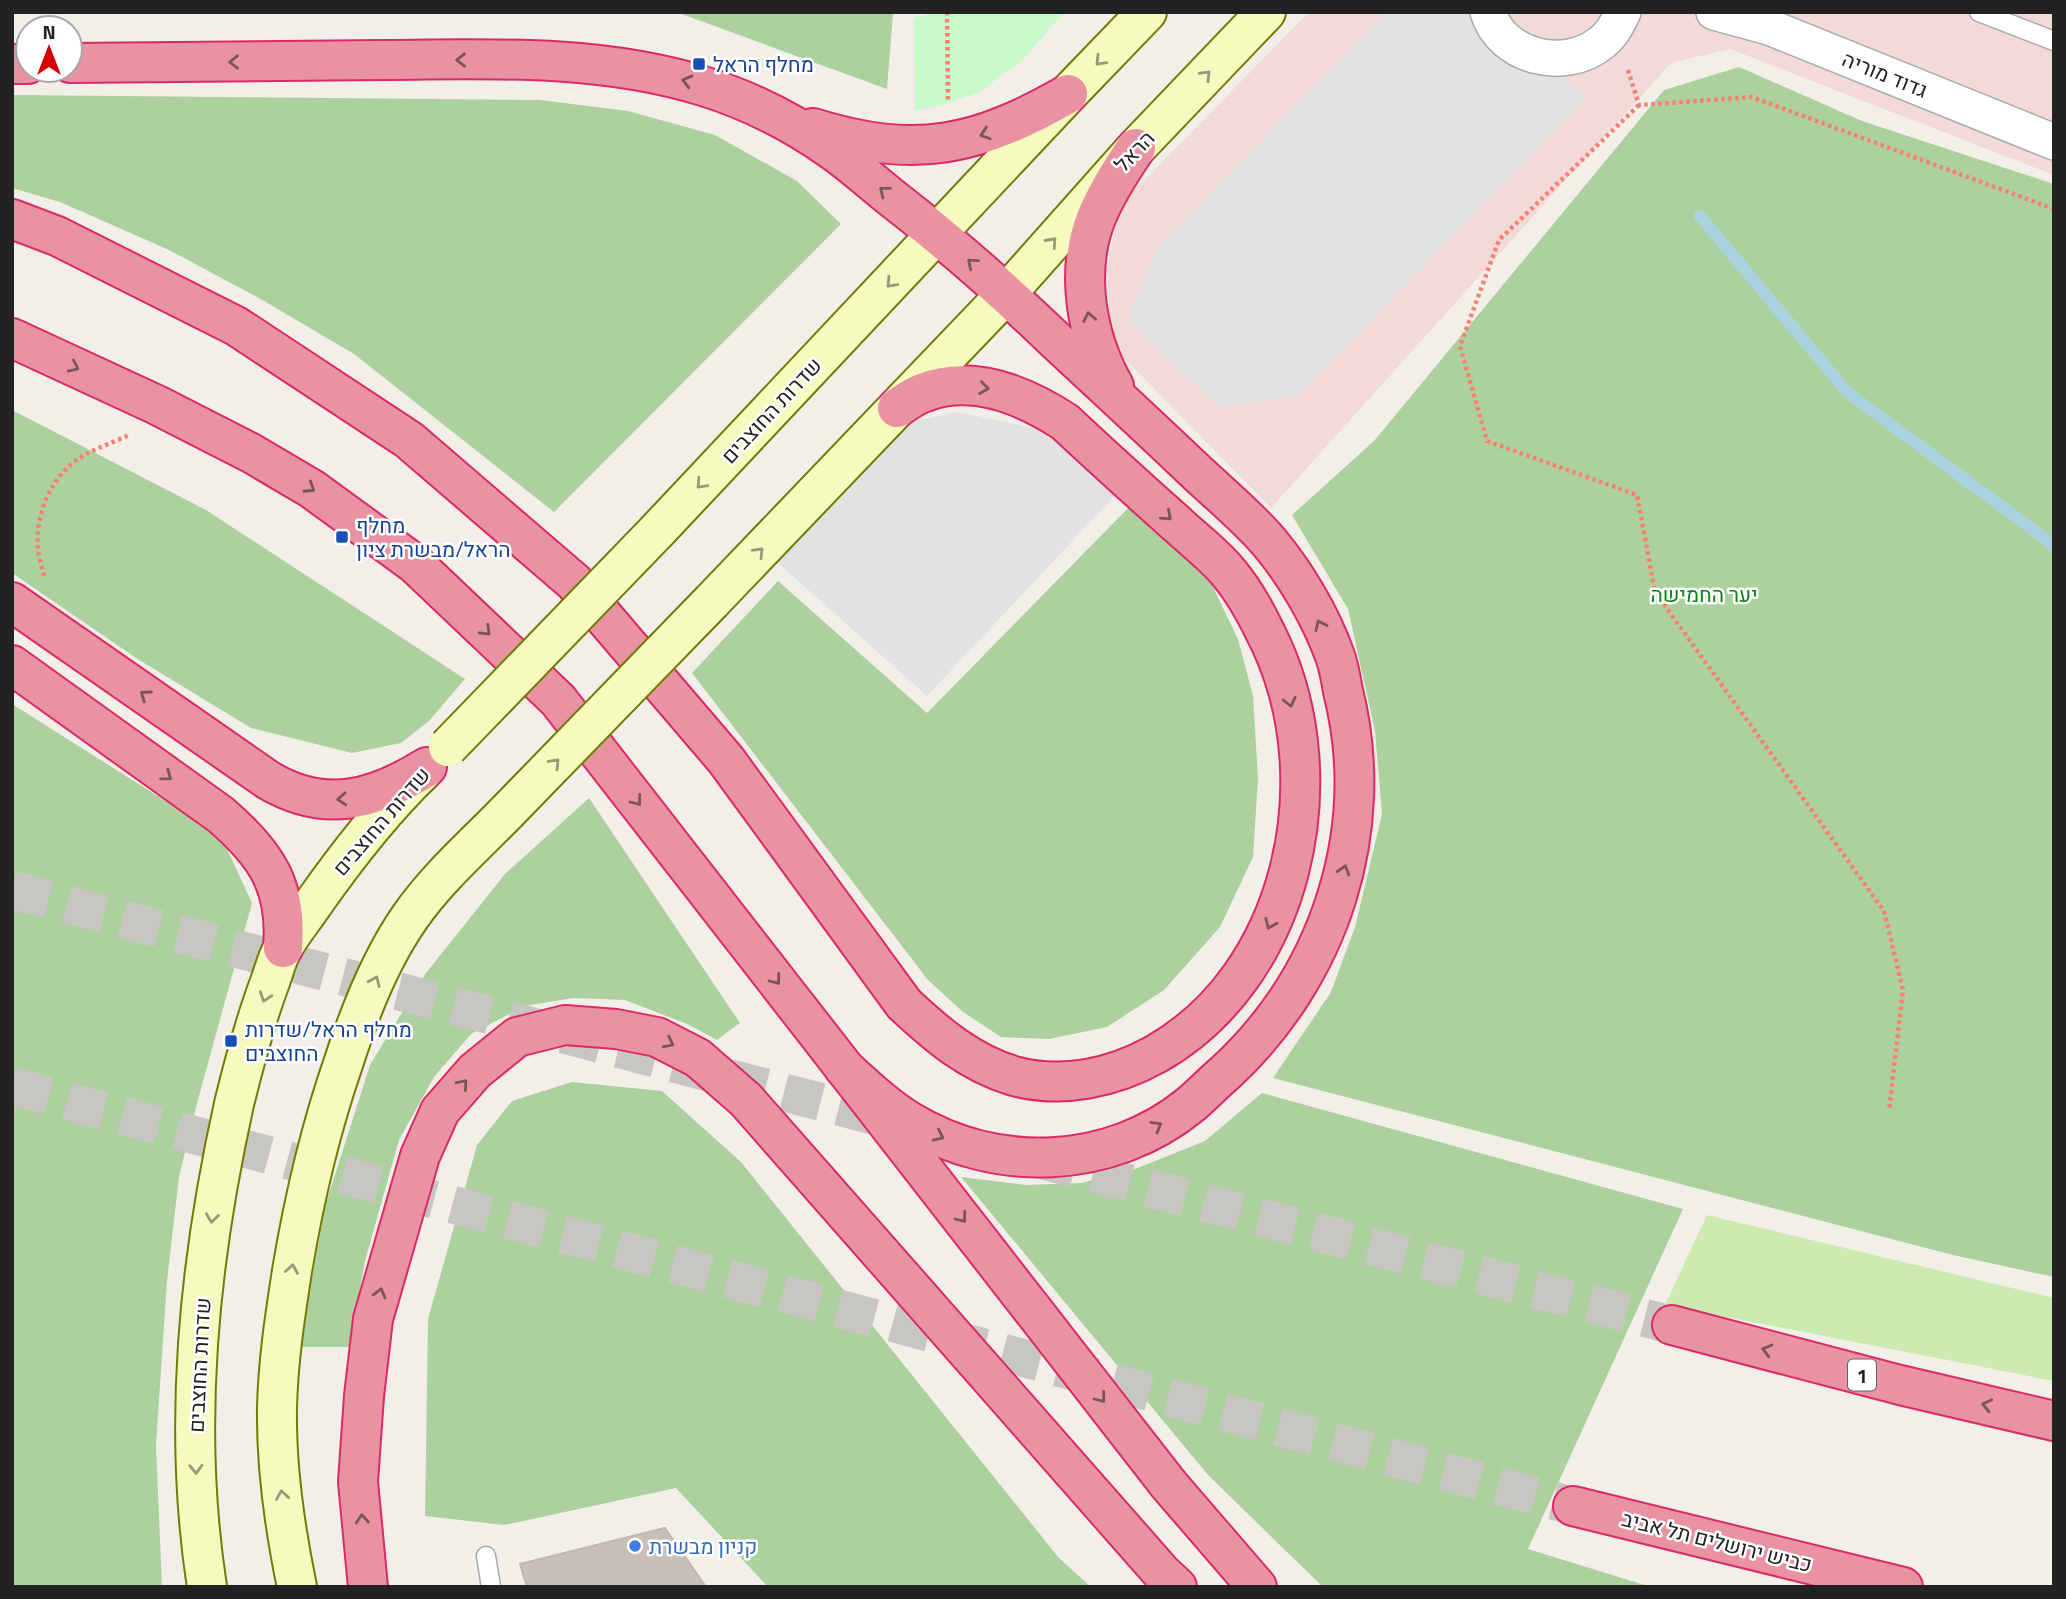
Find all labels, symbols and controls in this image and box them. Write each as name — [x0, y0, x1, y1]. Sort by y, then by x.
north arrow — [14, 14, 84, 84]
text: N — [42, 17, 56, 46]
street label: גדוד מוריה — [1838, 42, 1932, 106]
place label: מחלף הראל — [713, 48, 814, 80]
one-way arrow — [456, 52, 467, 67]
one-way arrow — [1095, 53, 1108, 66]
one-way arrow — [228, 54, 239, 70]
marker: מחלף הראל — [691, 56, 707, 72]
one-way arrow — [1198, 70, 1211, 83]
one-way arrow — [681, 75, 693, 90]
street label: הראל — [1106, 123, 1162, 179]
one-way arrow — [979, 126, 991, 140]
one-way arrow — [879, 187, 891, 200]
one-way arrow — [1044, 237, 1056, 250]
one-way arrow — [967, 259, 980, 271]
one-way arrow — [886, 275, 899, 288]
one-way arrow — [1082, 311, 1097, 323]
street label: שדרות החוצבים — [713, 350, 829, 470]
one-way arrow — [67, 358, 79, 372]
one-way arrow — [978, 381, 990, 396]
one-way arrow — [697, 476, 710, 489]
one-way arrow — [302, 480, 315, 493]
one-way arrow — [1159, 508, 1172, 521]
place label: מחלף הראל/מבשרת ציון — [356, 509, 511, 565]
marker: מחלף הראל/מבשרת ציון — [334, 529, 350, 545]
one-way arrow — [751, 547, 763, 560]
park label: יער החמישה — [1650, 578, 1758, 610]
one-way arrow — [1315, 620, 1329, 632]
one-way arrow — [478, 623, 491, 636]
one-way arrow — [140, 691, 153, 703]
one-way arrow — [1282, 696, 1296, 708]
one-way arrow — [546, 758, 559, 771]
street label: שדרות החוצבים — [325, 759, 437, 883]
one-way arrow — [160, 768, 172, 780]
one-way arrow — [336, 791, 347, 806]
one-way arrow — [628, 793, 641, 806]
one-way arrow — [1336, 865, 1350, 877]
one-way arrow — [1264, 917, 1278, 929]
one-way arrow — [768, 973, 781, 985]
one-way arrow — [367, 975, 381, 988]
one-way arrow — [259, 990, 273, 1002]
place label: מחלף הראל/שדרות החוצבים — [245, 1013, 412, 1069]
marker: מחלף הראל/שדרות החוצבים — [223, 1033, 239, 1049]
one-way arrow — [662, 1035, 674, 1048]
one-way arrow — [455, 1080, 468, 1092]
one-way arrow — [1149, 1121, 1162, 1134]
one-way arrow — [932, 1128, 944, 1142]
one-way arrow — [953, 1210, 966, 1223]
one-way arrow — [205, 1212, 220, 1224]
one-way arrow — [284, 1263, 299, 1275]
one-way arrow — [372, 1287, 386, 1299]
street label: שדרות החוצבים — [179, 1297, 219, 1433]
one-way arrow — [1761, 1344, 1773, 1358]
road number: 1 — [1848, 1359, 1876, 1390]
one-way arrow — [1093, 1390, 1106, 1402]
one-way arrow — [1981, 1399, 1993, 1414]
one-way arrow — [189, 1464, 204, 1475]
one-way arrow — [275, 1489, 290, 1501]
street label: כביש ירושלים תל אביב — [1619, 1502, 1815, 1580]
one-way arrow — [354, 1513, 369, 1525]
place label: קניון מבשרת — [649, 1530, 757, 1562]
marker: קניון מבשרת — [627, 1538, 643, 1554]

